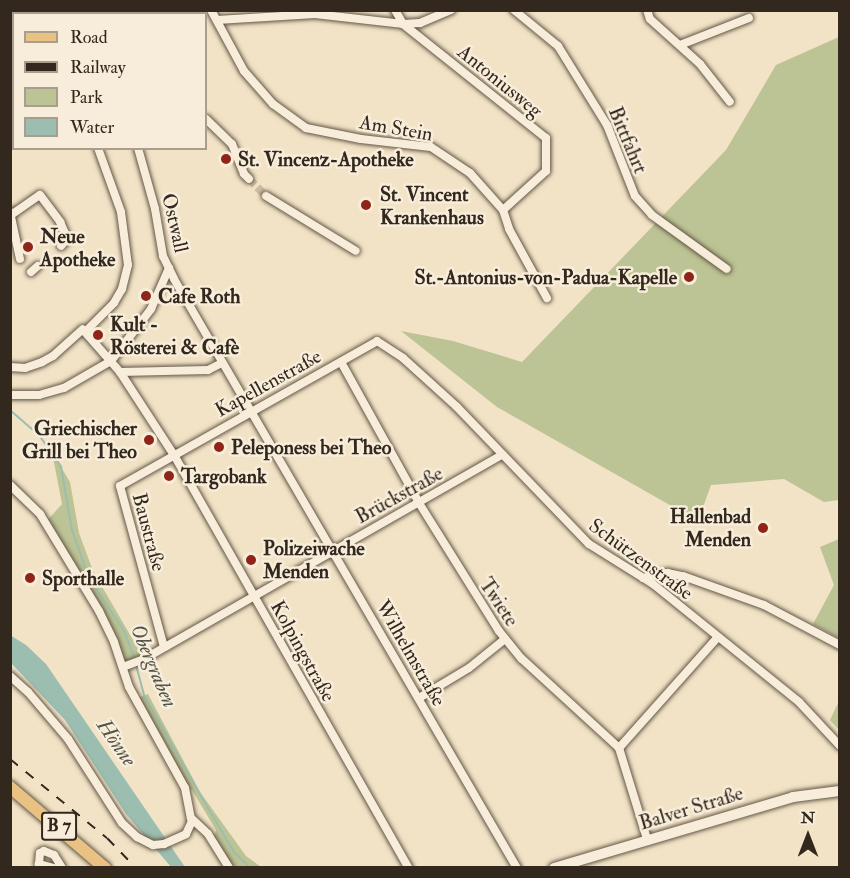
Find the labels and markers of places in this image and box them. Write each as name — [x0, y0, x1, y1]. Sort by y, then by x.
place label: St. Vincenz-Apotheke — [238, 147, 414, 171]
marker: St. Vincenz-Apotheke — [219, 152, 233, 166]
place label: St. Vincent Krankenhaus — [380, 182, 484, 229]
marker: St. Vincent Krankenhaus — [357, 196, 375, 214]
place label: Neue Apotheke — [40, 224, 115, 271]
marker: Neue Apotheke — [21, 240, 35, 254]
place label: St.-Antonius-von-Padua-Kapelle — [415, 265, 677, 289]
marker: St.-Antonius-von-Padua-Kapelle — [682, 270, 696, 284]
place label: Cafe Roth — [158, 284, 240, 308]
marker: Cafe Roth — [139, 289, 153, 303]
place label: Kult - Rösterei & Cafè — [110, 312, 239, 359]
marker: Kult - Rösterei & Cafè — [91, 328, 105, 342]
place label: Griechischer Grill bei Theo — [22, 416, 137, 463]
marker: Griechischer Grill bei Theo — [142, 433, 156, 447]
place label: Peleponess bei Theo — [231, 435, 391, 459]
marker: Peleponess bei Theo — [212, 440, 226, 454]
place label: Targobank — [181, 464, 267, 488]
marker: Targobank — [162, 469, 176, 483]
place label: Hallenbad Menden — [670, 504, 751, 551]
marker: Hallenbad Menden — [756, 521, 770, 535]
place label: Polizeiwache Menden — [263, 536, 365, 583]
marker: Polizeiwache Menden — [244, 553, 258, 567]
place label: Sporthalle — [42, 566, 124, 590]
marker: Sporthalle — [23, 571, 37, 585]

